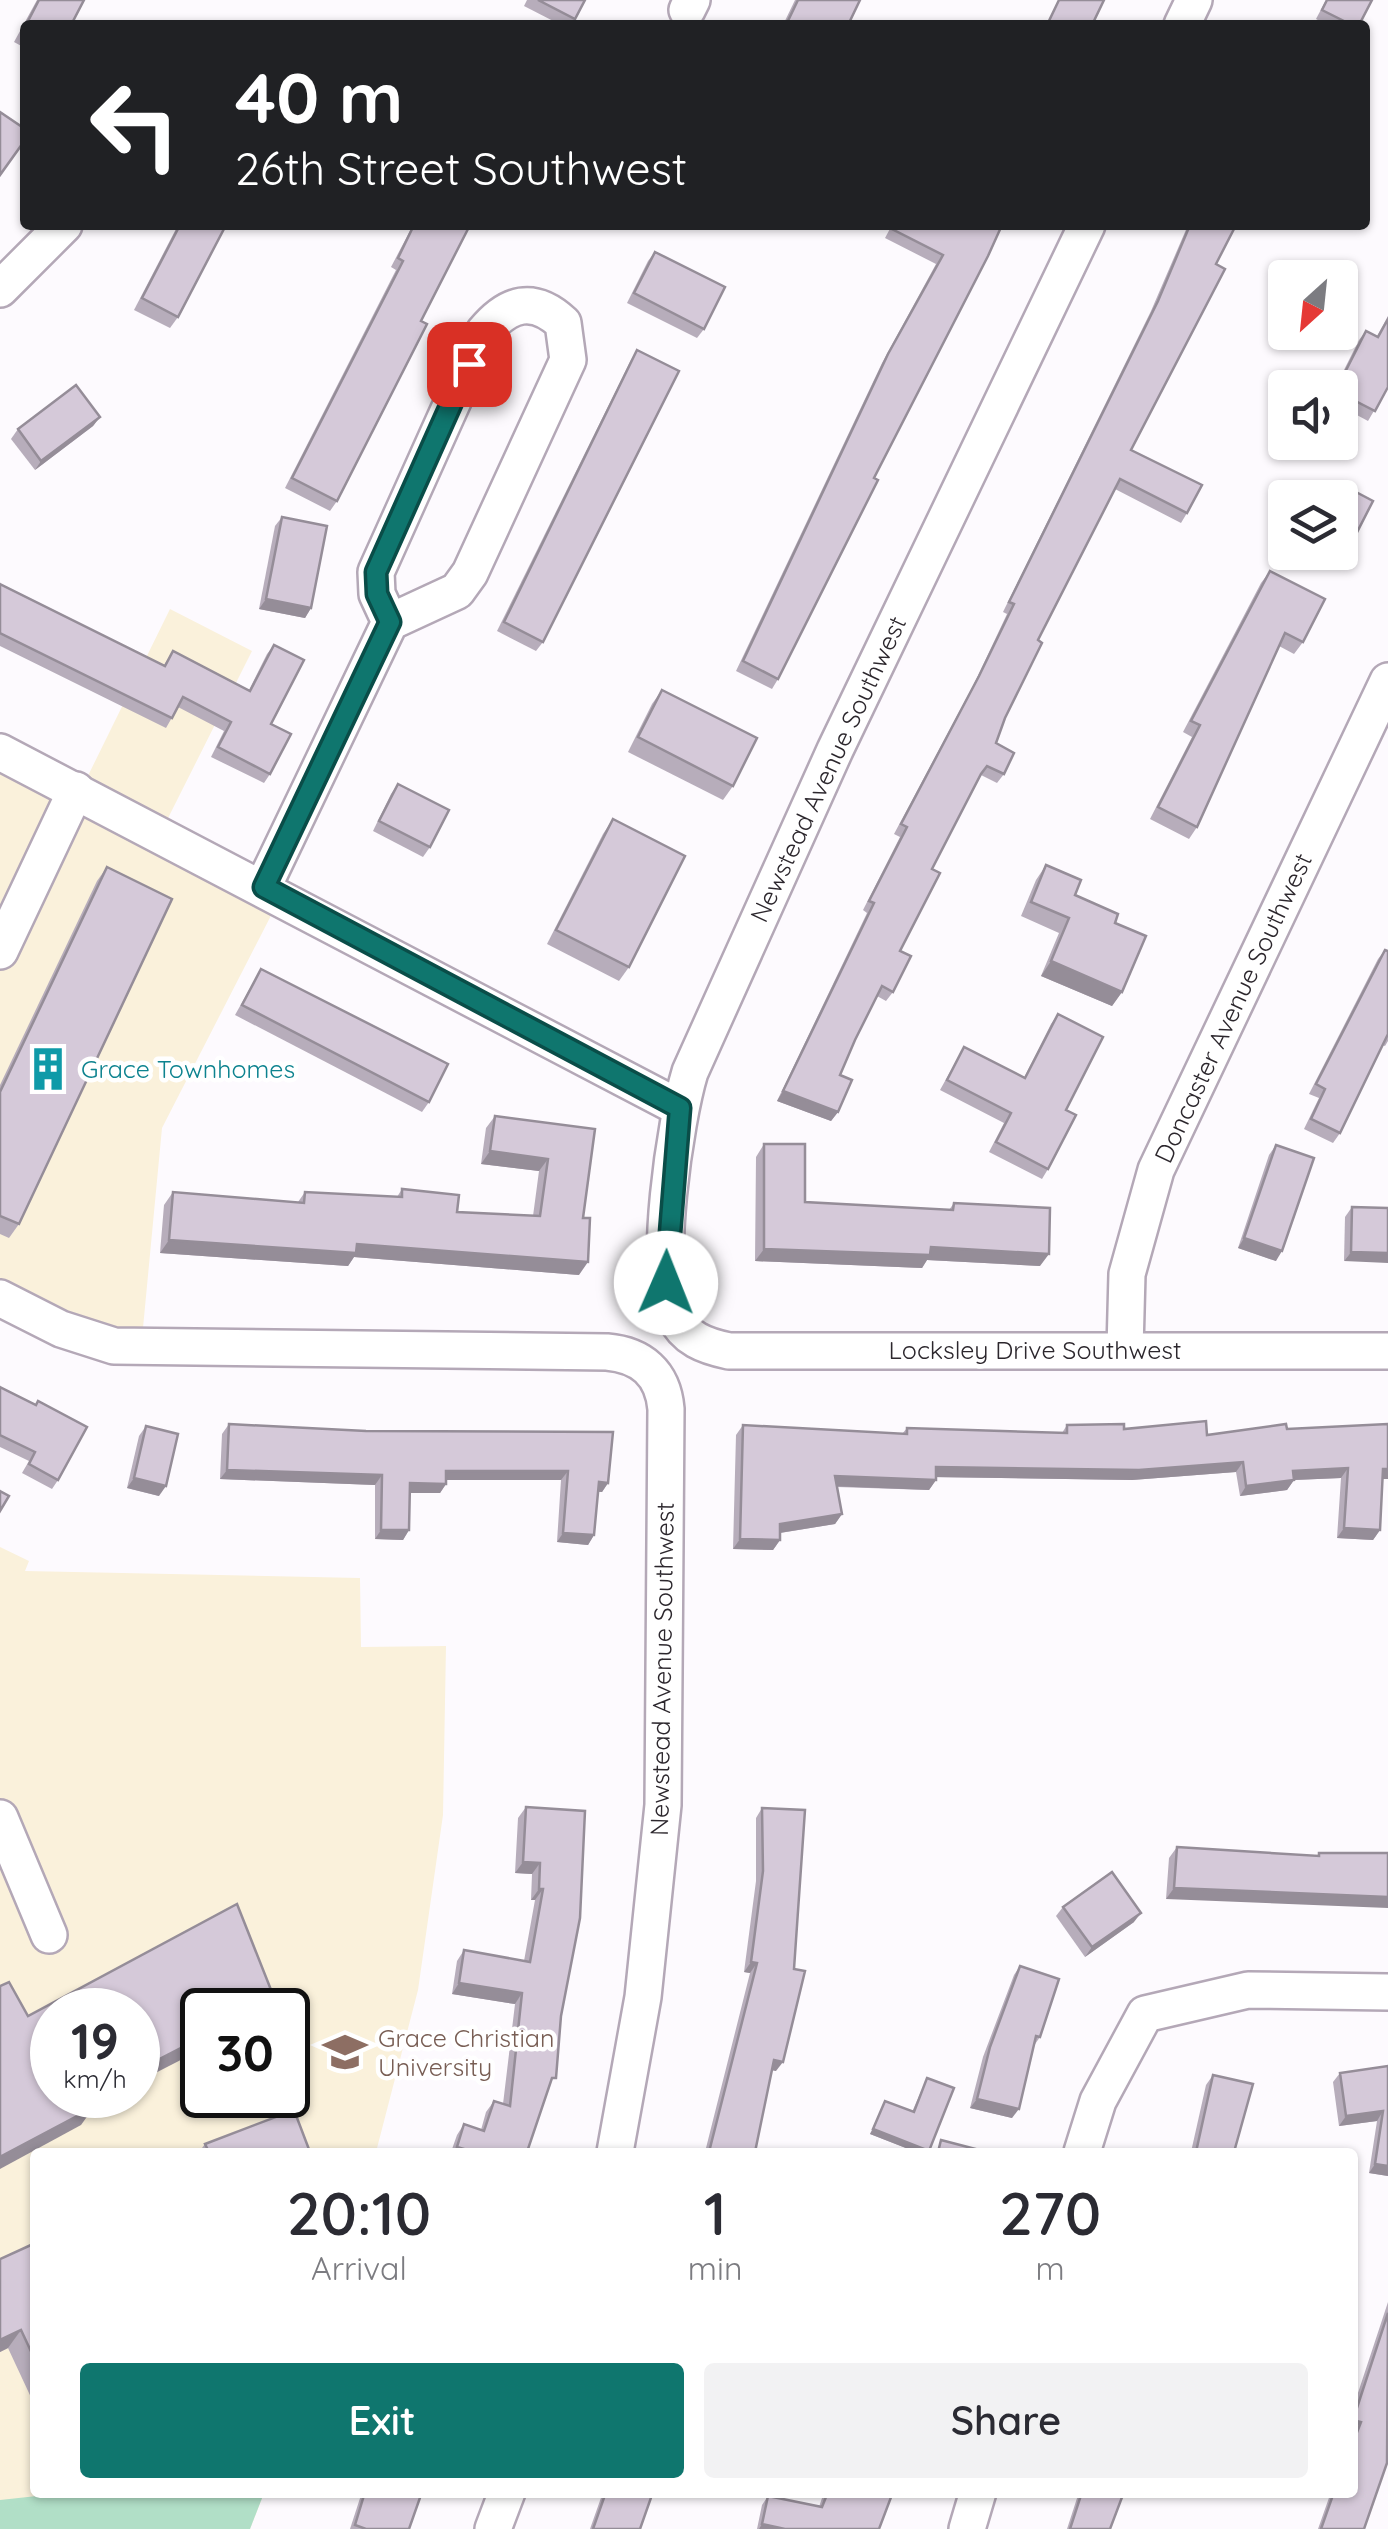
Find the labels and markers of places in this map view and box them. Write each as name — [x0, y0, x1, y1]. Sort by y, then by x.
pin — [427, 322, 512, 407]
building icon: Grace Townhomes — [24, 1045, 72, 1093]
place label: Grace Townhomes — [81, 1053, 295, 1084]
place label: Grace Christian University — [378, 2022, 554, 2082]
school or university icon: Grace Christian University — [321, 2028, 369, 2076]

